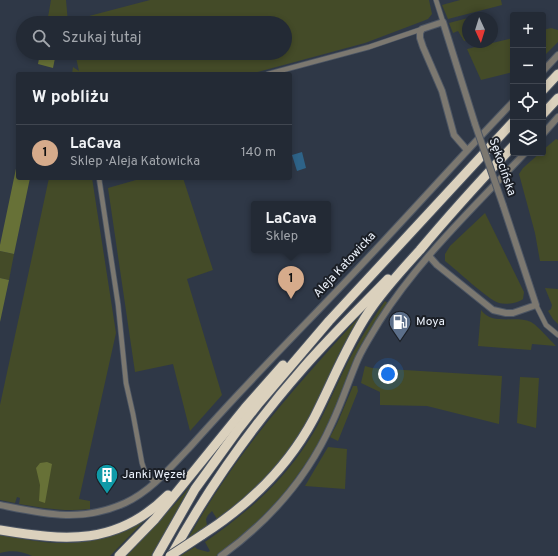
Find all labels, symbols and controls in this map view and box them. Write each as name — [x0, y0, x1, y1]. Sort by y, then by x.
north arrow — [462, 12, 498, 48]
map controls — [510, 12, 546, 156]
button: + — [510, 12, 546, 48]
search box — [16, 16, 292, 60]
icon: search — [30, 27, 52, 49]
text: Szukaj tutaj — [62, 29, 142, 48]
button: − — [510, 48, 546, 84]
button: locate — [510, 84, 546, 120]
text: W pobliżu — [32, 87, 109, 109]
button: layers — [510, 120, 546, 156]
text: LaCava — [70, 135, 121, 154]
street label: Sękocińska — [485, 136, 519, 198]
text: 1 — [42, 145, 48, 161]
text: 140 m — [241, 145, 276, 161]
text: Sklep · Aleja Katowicka — [70, 154, 200, 170]
popup — [251, 201, 331, 253]
text: LaCava — [265, 210, 317, 229]
text: Sklep — [265, 229, 298, 245]
street label: Aleja Katowicka — [310, 229, 380, 301]
pin: 1 — [278, 266, 304, 299]
fuel station icon: Moya — [387, 309, 413, 342]
place label: Moya — [416, 314, 445, 330]
your location — [378, 364, 398, 384]
building icon: Janki Węzeł — [94, 462, 120, 495]
place label: Janki Węzeł — [122, 467, 186, 483]

